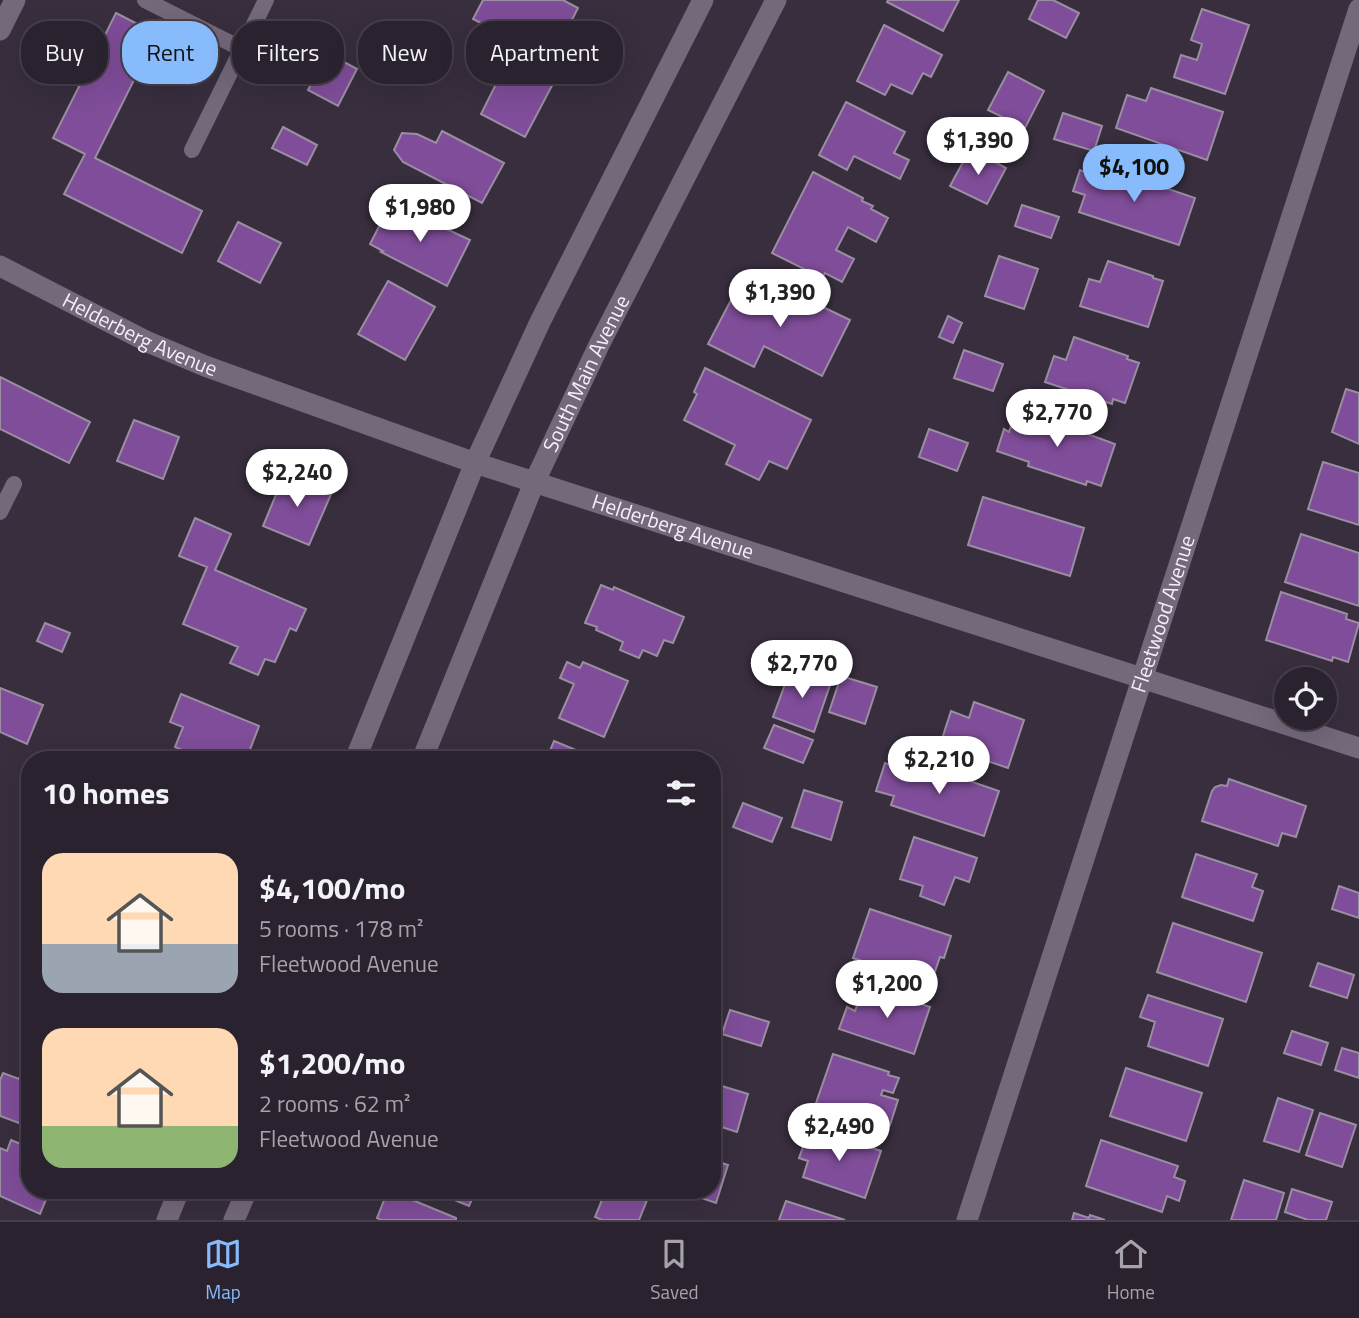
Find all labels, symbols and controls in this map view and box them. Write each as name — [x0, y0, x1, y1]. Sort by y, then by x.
chip: Buy — [21, 21, 108, 84]
chip: Rent — [122, 21, 218, 84]
chip: Filters — [232, 21, 344, 84]
chip: New — [358, 21, 452, 84]
chip: Apartment — [466, 21, 623, 84]
pin: $1,390 — [921, 118, 1035, 177]
text: $1,390 — [943, 122, 1013, 157]
pin: $4,100 — [1077, 144, 1191, 204]
text: $4,100 — [1099, 149, 1169, 184]
pin: $1,980 — [363, 184, 477, 244]
text: $1,980 — [385, 189, 455, 224]
pin: $1,390 — [723, 270, 837, 329]
text: $1,390 — [745, 274, 815, 309]
street label: Helderberg Avenue — [57, 284, 222, 384]
street label: South Main Avenue — [534, 289, 637, 457]
pin: $2,770 — [1000, 390, 1114, 449]
text: $2,770 — [1022, 394, 1092, 429]
pin: $2,240 — [240, 449, 354, 509]
text: $2,240 — [262, 454, 332, 489]
street label: Helderberg Avenue — [588, 485, 758, 567]
street label: Fleetwood Avenue — [1122, 531, 1203, 697]
pin: $2,770 — [745, 640, 859, 700]
text: $2,770 — [767, 645, 837, 680]
map controls — [1274, 667, 1337, 730]
button: locate — [1274, 667, 1337, 730]
pin: $2,210 — [882, 736, 996, 796]
text: $2,210 — [904, 741, 974, 776]
text: 10 homes — [42, 770, 169, 816]
icon: filters — [662, 774, 700, 812]
text: $4,100/mo — [259, 865, 405, 911]
icon: home — [98, 881, 182, 965]
text: 5 rooms · 178 m² — [259, 911, 423, 946]
text: Fleetwood Avenue — [259, 946, 439, 981]
pin: $1,200 — [830, 960, 944, 1020]
text: $1,200 — [852, 965, 922, 1000]
text: $1,200/mo — [259, 1040, 405, 1086]
icon: home — [98, 1056, 182, 1140]
text: 2 rooms · 62 m² — [259, 1086, 410, 1121]
pin: $2,490 — [782, 1104, 896, 1163]
text: $2,490 — [804, 1108, 874, 1143]
text: Fleetwood Avenue — [259, 1121, 439, 1156]
tab: Map — [204, 1235, 242, 1306]
tab: Saved — [650, 1235, 699, 1306]
tab: Home — [1107, 1235, 1155, 1306]

